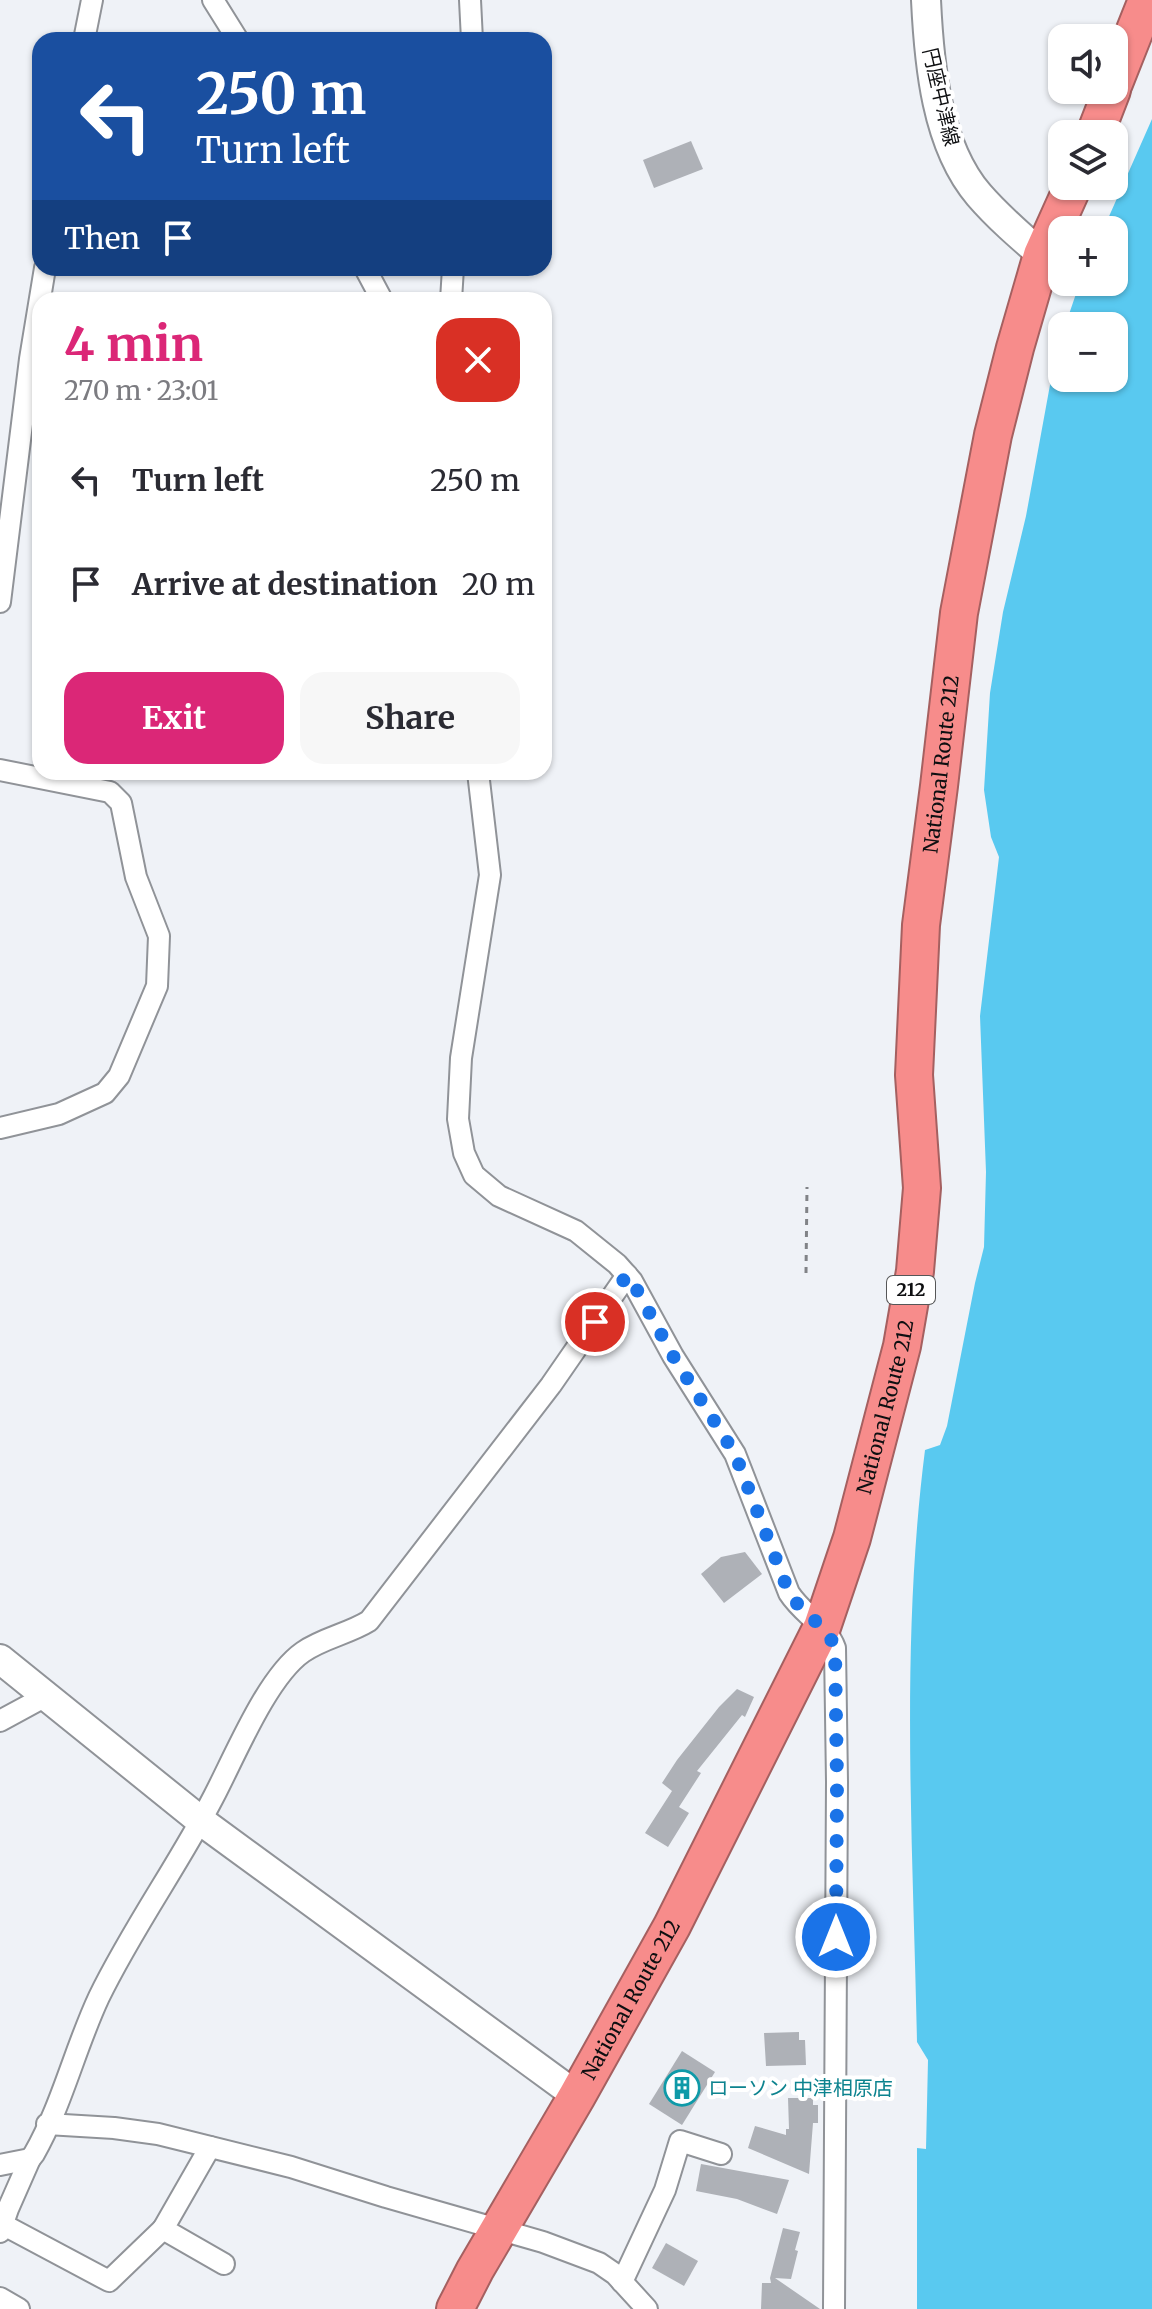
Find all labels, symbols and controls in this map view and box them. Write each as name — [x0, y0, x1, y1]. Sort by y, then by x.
map controls — [1048, 24, 1128, 392]
button: sound — [1048, 24, 1128, 104]
street label: 円座中津線 — [918, 45, 965, 148]
text: 250 m — [196, 59, 366, 129]
icon: left — [64, 64, 168, 168]
button: layers — [1048, 120, 1128, 200]
text: Turn left — [196, 128, 350, 173]
icon: arrive — [156, 216, 200, 260]
button: + — [1048, 216, 1128, 296]
text: Then — [64, 219, 140, 257]
button: − — [1048, 312, 1128, 392]
text: 4 min — [64, 314, 203, 374]
button: close — [436, 318, 520, 402]
text: 270 m · 23:01 — [64, 374, 218, 407]
icon: left — [64, 458, 108, 502]
text: Turn left — [132, 461, 264, 499]
text: 250 m — [430, 461, 520, 499]
icon: arrive — [64, 562, 108, 606]
text: Arrive at destination — [132, 565, 438, 603]
text: 20 m — [462, 565, 535, 603]
button: Exit — [64, 672, 284, 764]
button: Share — [300, 672, 520, 764]
street label: National Route 212 — [917, 674, 964, 855]
road number: 212 — [887, 1276, 935, 1304]
pin — [561, 1288, 629, 1356]
icon: arrive — [573, 1300, 617, 1344]
street label: National Route 212 — [851, 1318, 918, 1497]
position arrow — [794, 1895, 878, 1979]
street label: National Route 212 — [576, 1915, 685, 2084]
building icon: ローソン 中津相原店 — [663, 2069, 701, 2107]
place label: ローソン 中津相原店 — [708, 2075, 893, 2100]

